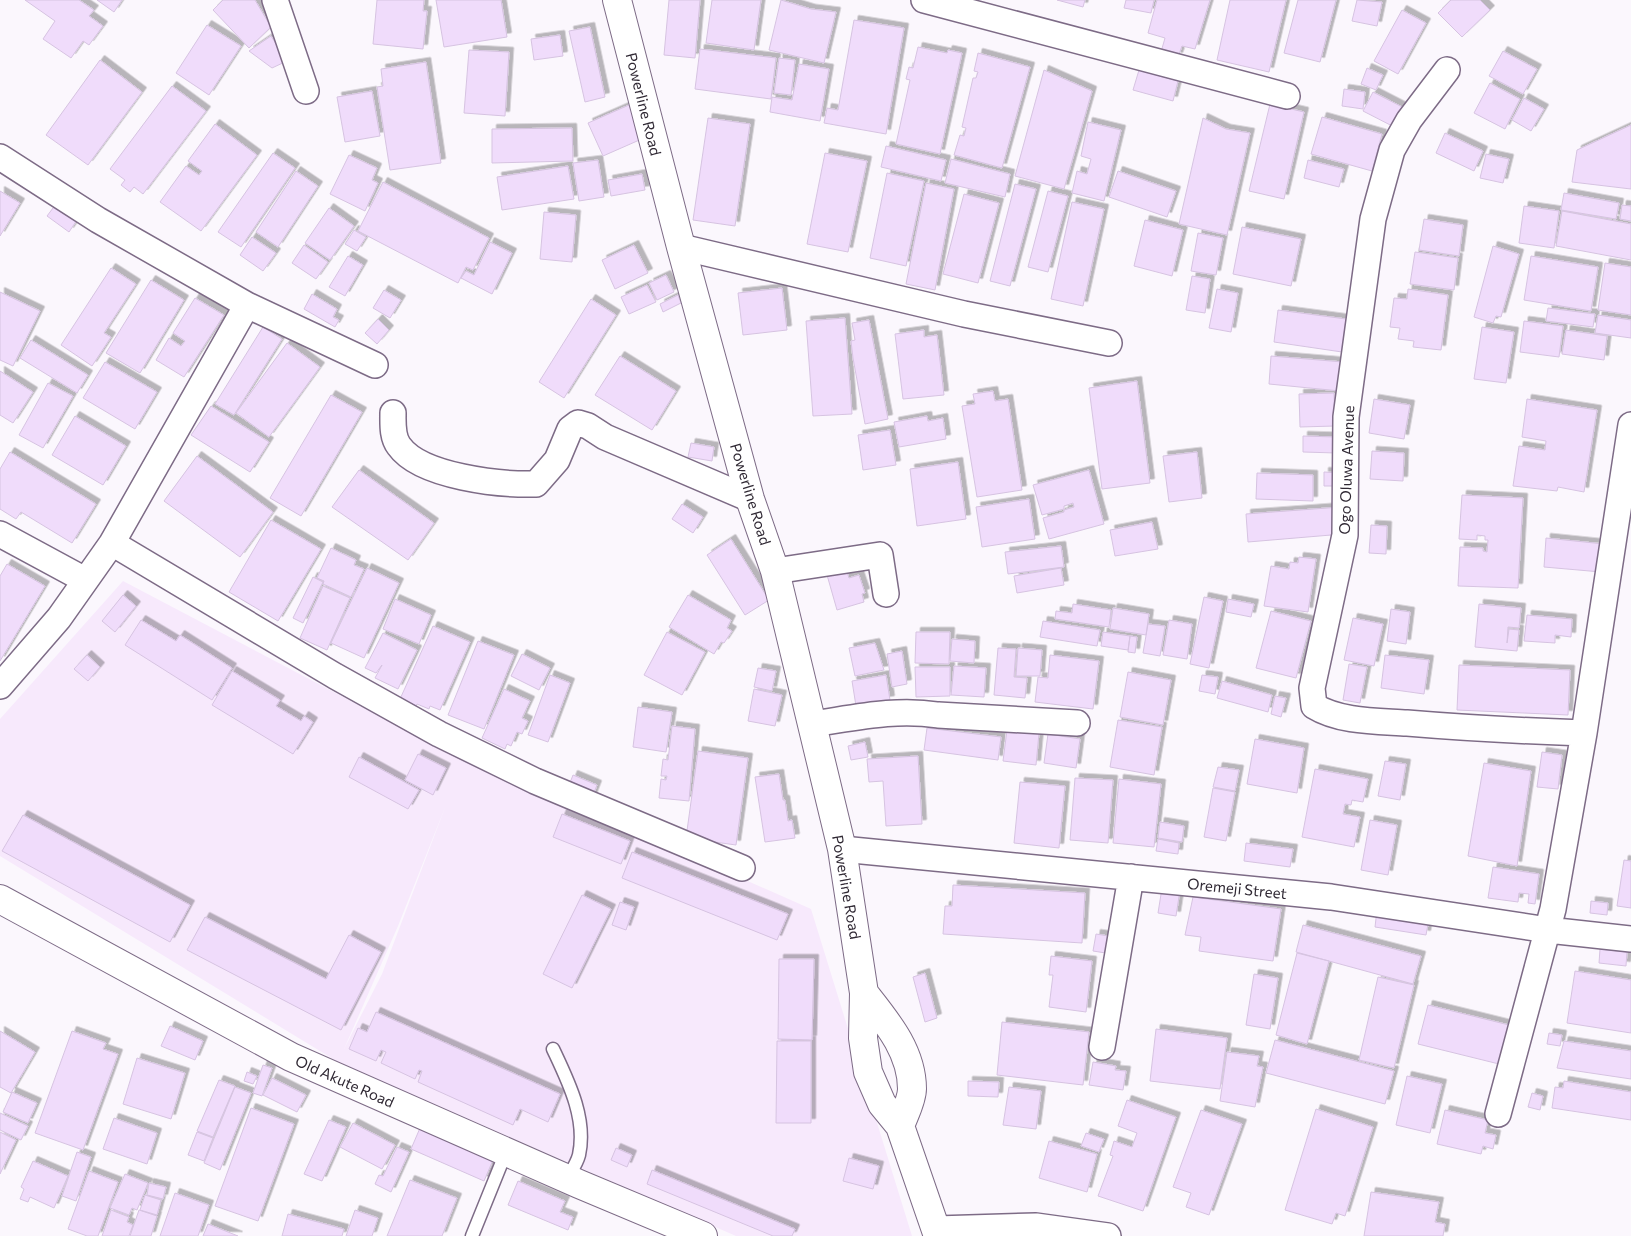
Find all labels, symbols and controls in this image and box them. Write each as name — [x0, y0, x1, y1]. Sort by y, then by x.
street label: Powerline Road — [622, 51, 666, 157]
street label: Ogo Oluwa Avenue — [1335, 405, 1357, 535]
street label: Powerline Road — [727, 441, 775, 547]
street label: Powerline Road — [829, 833, 865, 941]
street label: Oremeji Street — [1186, 874, 1288, 902]
street label: Old Akute Road — [293, 1051, 397, 1111]

